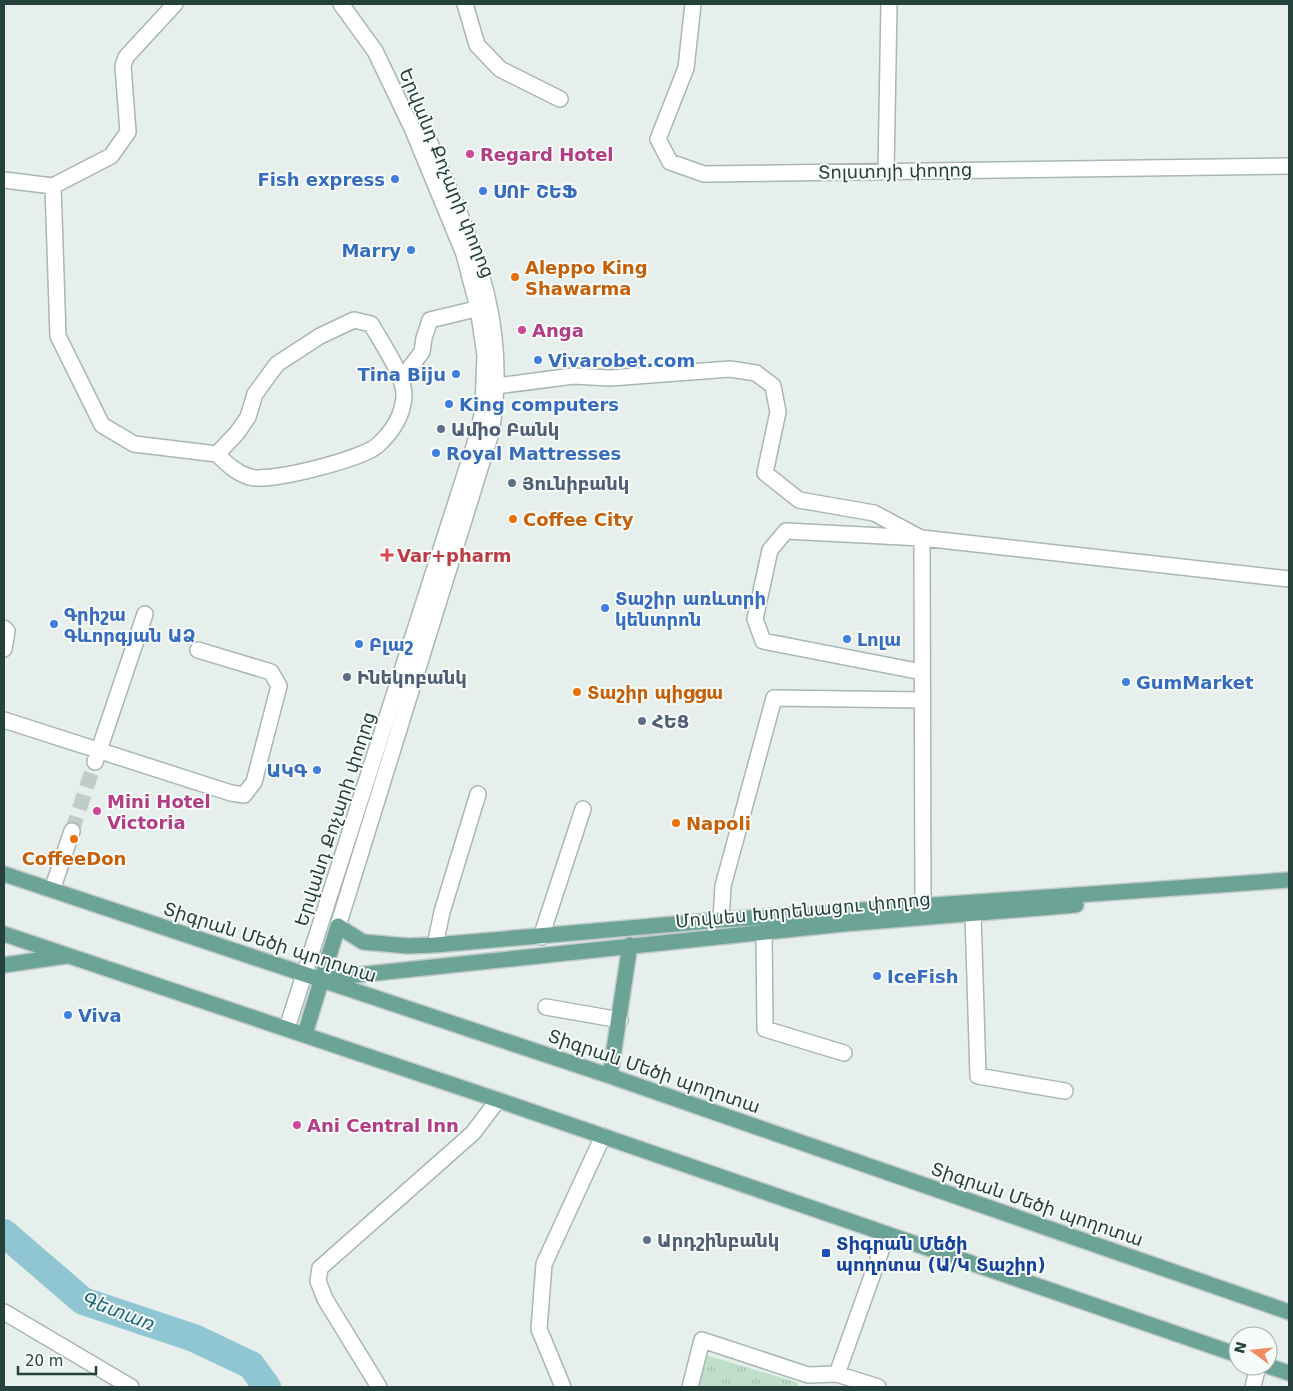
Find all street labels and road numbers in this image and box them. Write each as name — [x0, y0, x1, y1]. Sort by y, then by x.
street label: Երվանդ Քոչարի փողոց — [395, 65, 499, 281]
street label: Տոլստոյի փողոց — [818, 159, 972, 183]
street label: Երվանդ Քոչարի փողոց — [290, 709, 380, 929]
street label: Մովսես Խորենացու փողոց — [674, 888, 932, 932]
street label: Տիգրան Մեծի պողոտա — [161, 898, 379, 986]
street label: Տիգրան Մեծի պողոտա — [545, 1025, 763, 1117]
street label: Տիգրան Մեծի պողոտա — [928, 1158, 1146, 1250]

